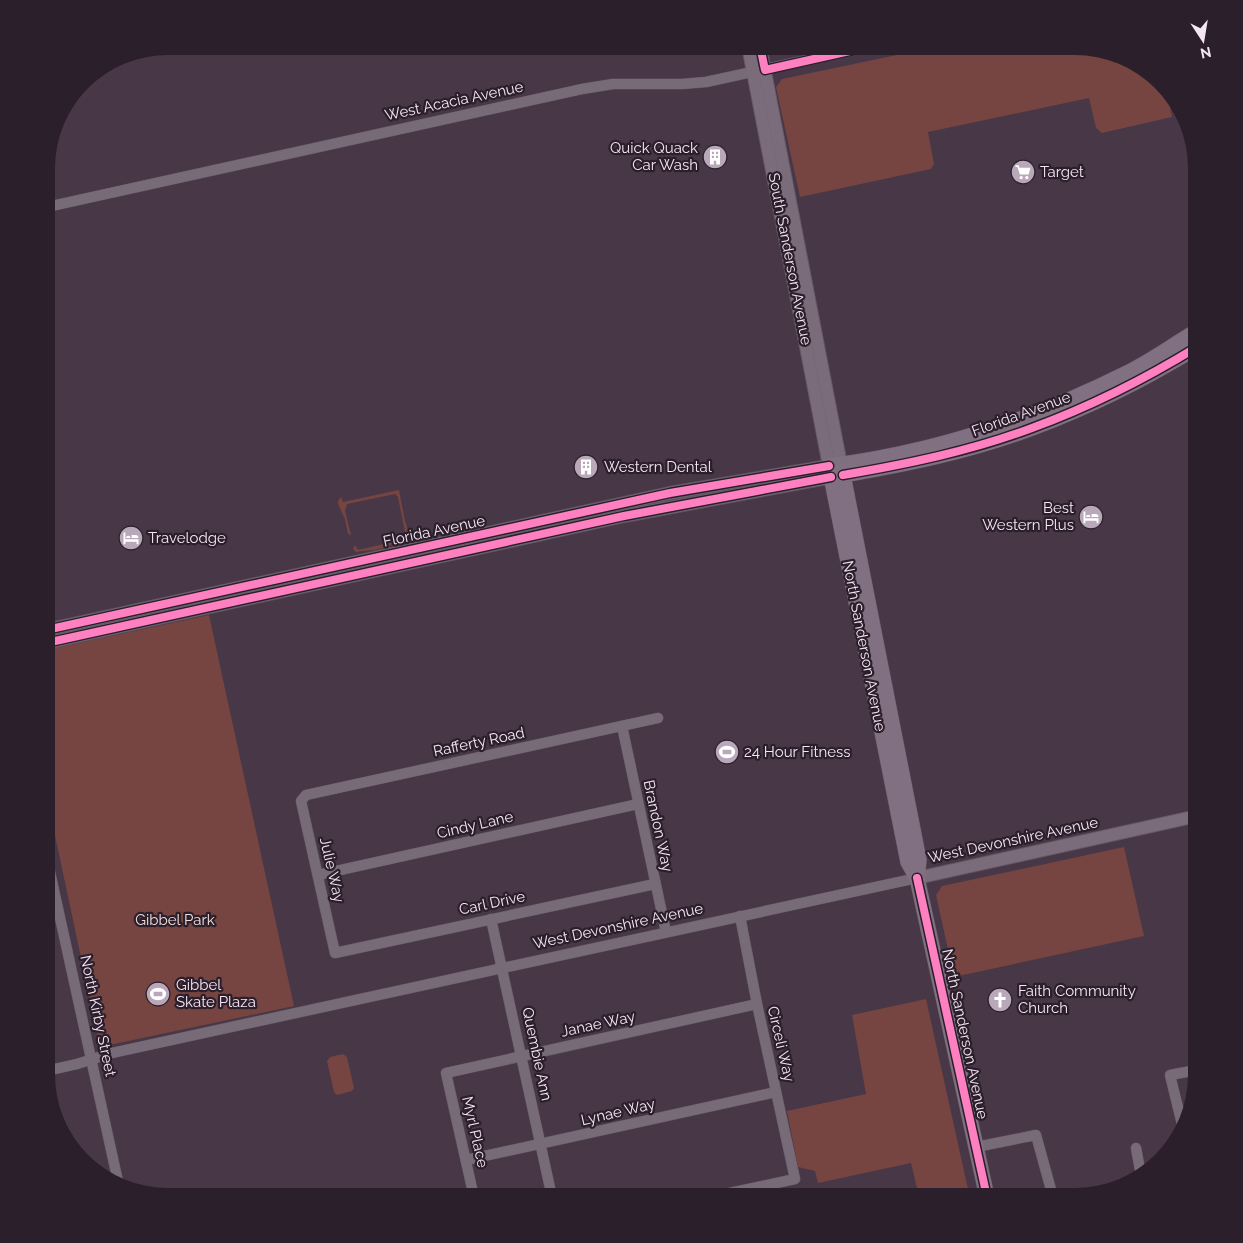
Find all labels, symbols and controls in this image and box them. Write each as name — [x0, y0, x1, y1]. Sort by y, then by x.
north arrow — [1178, 15, 1228, 65]
text: N — [1199, 44, 1213, 62]
street label: West Acacia Avenue — [383, 77, 525, 124]
place label: Quick Quack Car Wash — [610, 139, 698, 174]
building icon: Quick Quack Car Wash — [702, 144, 728, 170]
supermarket icon: Target — [1010, 159, 1036, 185]
place label: Target — [1040, 163, 1084, 181]
street label: South Sanderson Avenue — [764, 171, 816, 347]
street label: Florida Avenue — [969, 388, 1073, 440]
building icon: Western Dental — [573, 454, 599, 480]
place label: Western Dental — [604, 458, 713, 476]
place label: Best Western Plus — [982, 499, 1074, 534]
hotel icon: Best Western Plus — [1078, 504, 1104, 530]
street label: Florida Avenue — [381, 511, 487, 551]
hotel icon: Travelodge — [118, 525, 144, 551]
place label: Travelodge — [148, 529, 226, 547]
street label: North Sanderson Avenue — [839, 559, 889, 733]
street label: Rafferty Road — [432, 724, 526, 760]
sports icon: 24 Hour Fitness — [714, 739, 740, 765]
place label: 24 Hour Fitness — [744, 743, 851, 761]
street label: Brandon Way — [639, 778, 677, 874]
street label: Cindy Lane — [435, 807, 515, 843]
street label: West Devonshire Avenue — [926, 813, 1100, 867]
street label: Julie Way — [316, 836, 348, 904]
street label: Carl Drive — [457, 887, 527, 919]
street label: West Devonshire Avenue — [531, 899, 705, 953]
park label: Gibbel Park — [135, 911, 215, 929]
street label: North Sanderson Avenue — [938, 947, 992, 1121]
street label: North Kirby Street — [76, 954, 120, 1078]
place label: Gibbel Skate Plaza — [176, 976, 256, 1011]
sports icon: Gibbel Skate Plaza — [145, 981, 171, 1007]
place label: Faith Community Church — [1018, 982, 1136, 1017]
church icon: Faith Community Church — [987, 987, 1013, 1013]
street label: Circeli Way — [764, 1004, 798, 1084]
street label: Quembie Ann — [518, 1006, 556, 1102]
street label: Janae Way — [559, 1007, 637, 1041]
street label: Myrl Place — [458, 1095, 492, 1170]
street label: Lynae Way — [579, 1095, 657, 1129]

